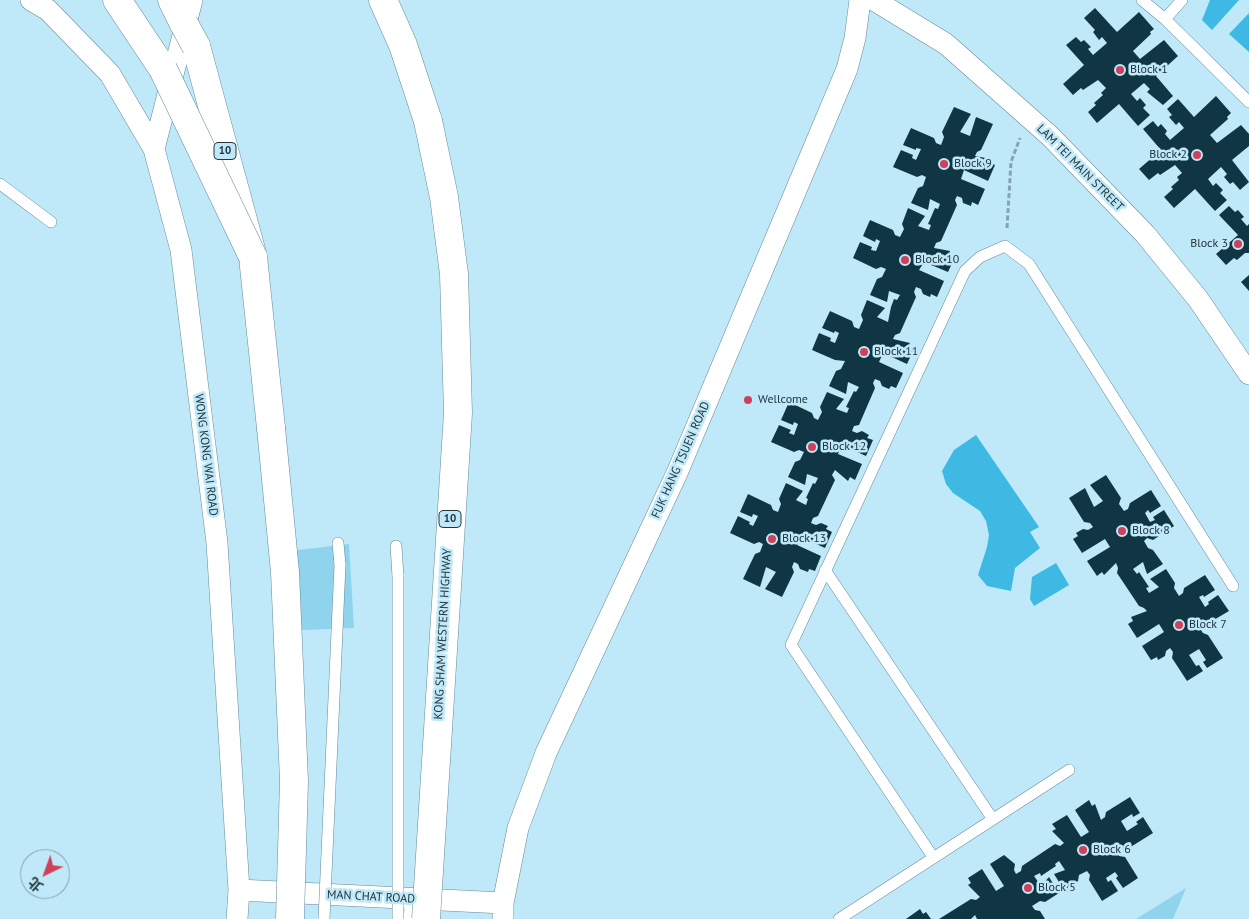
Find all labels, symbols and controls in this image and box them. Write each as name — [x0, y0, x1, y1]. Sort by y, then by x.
place label: Block 1 — [1130, 63, 1168, 77]
marker: Block 1 — [1114, 64, 1126, 76]
street label: LAM TEI MAIN STREET — [1034, 122, 1126, 214]
road number: 10 — [214, 142, 236, 160]
place label: Block 2 — [1149, 148, 1187, 162]
marker: Block 2 — [1191, 149, 1203, 161]
place label: Block 9 — [954, 157, 992, 171]
marker: Block 9 — [938, 158, 950, 170]
place label: Block 3 — [1190, 237, 1228, 251]
marker: Block 3 — [1232, 238, 1244, 250]
place label: Block 10 — [915, 253, 959, 267]
marker: Block 10 — [899, 254, 911, 266]
place label: Block 11 — [874, 345, 918, 359]
marker: Block 11 — [858, 346, 870, 358]
street label: WONG KONG WAI ROAD — [191, 393, 221, 517]
place label: Wellcome — [758, 393, 808, 407]
marker: Wellcome — [742, 394, 754, 406]
street label: FUK HANG TSUEN ROAD — [649, 399, 713, 521]
place label: Block 12 — [822, 440, 866, 454]
marker: Block 12 — [806, 441, 818, 453]
road number: 10 — [439, 510, 461, 528]
place label: Block 8 — [1132, 524, 1170, 538]
marker: Block 8 — [1116, 525, 1128, 537]
place label: Block 13 — [782, 532, 826, 546]
marker: Block 13 — [766, 533, 778, 545]
street label: KONG SHAM WESTERN HIGHWAY — [431, 548, 455, 720]
place label: Block 7 — [1189, 618, 1227, 632]
marker: Block 7 — [1173, 619, 1185, 631]
place label: Block 6 — [1093, 843, 1131, 857]
marker: Block 6 — [1077, 844, 1089, 856]
north arrow — [20, 849, 70, 899]
text: 北 — [24, 873, 47, 896]
place label: Block 5 — [1038, 881, 1076, 895]
marker: Block 5 — [1022, 882, 1034, 894]
street label: MAN CHAT ROAD — [327, 888, 415, 906]

